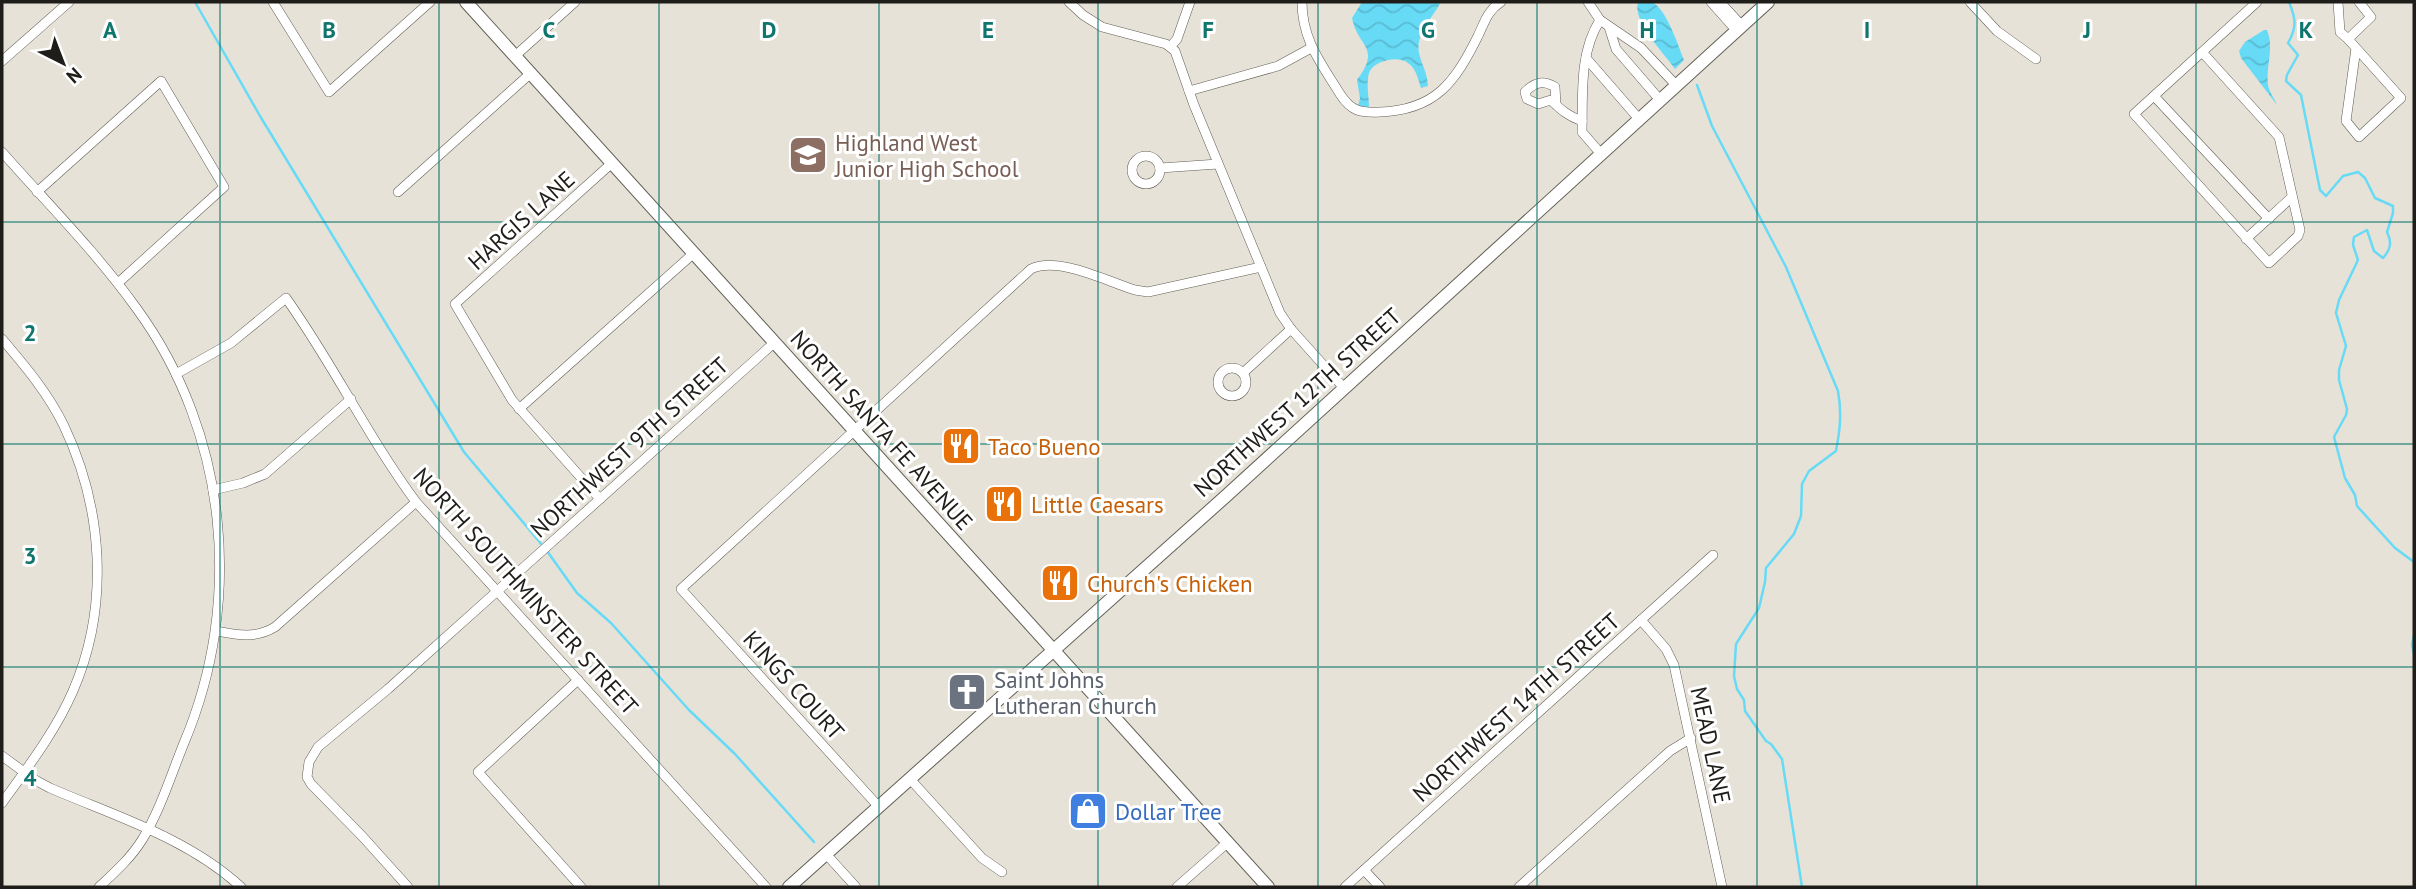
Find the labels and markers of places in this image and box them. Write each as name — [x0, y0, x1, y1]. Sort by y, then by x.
place label: Highland West Junior High School — [834, 128, 1019, 183]
school or university icon: Highland West Junior High School — [787, 134, 829, 176]
restaurant icon: Taco Bueno — [940, 425, 982, 467]
place label: Taco Bueno — [988, 432, 1101, 461]
restaurant icon: Little Caesars — [983, 483, 1025, 525]
place label: Little Caesars — [1031, 490, 1164, 519]
restaurant icon: Church's Chicken — [1039, 562, 1081, 604]
place label: Church's Chicken — [1087, 569, 1253, 598]
place label: Saint Johns Lutheran Church — [994, 665, 1157, 720]
church icon: Saint Johns Lutheran Church — [946, 671, 988, 713]
shop icon: Dollar Tree — [1067, 790, 1109, 832]
place label: Dollar Tree — [1115, 797, 1222, 826]

